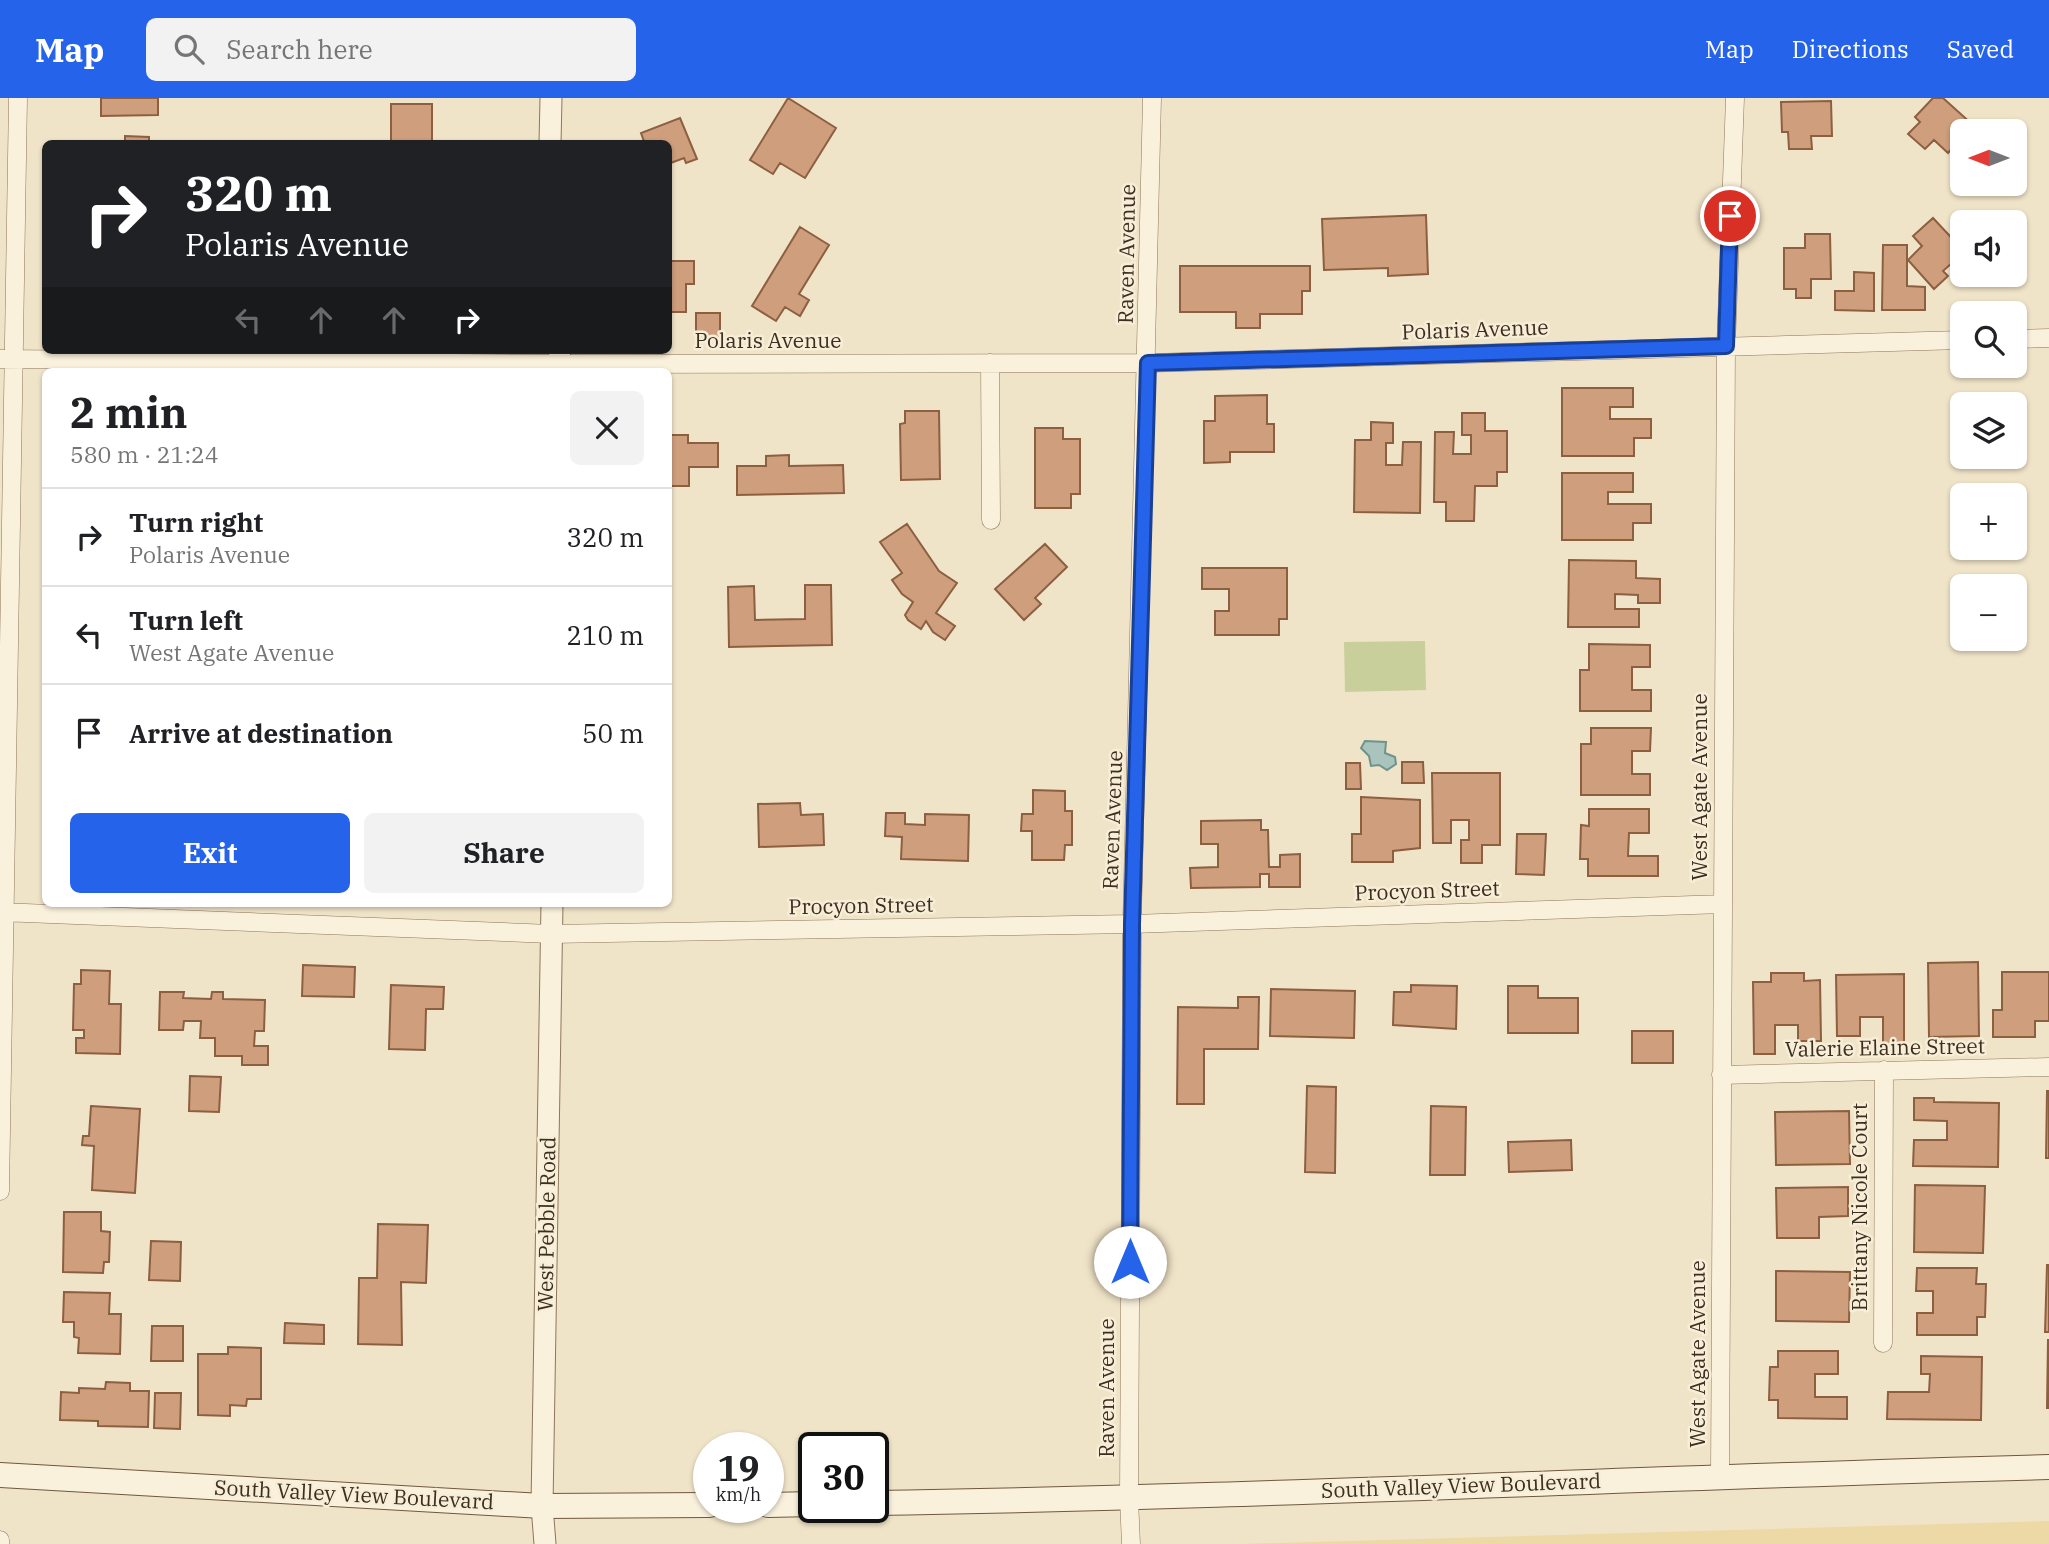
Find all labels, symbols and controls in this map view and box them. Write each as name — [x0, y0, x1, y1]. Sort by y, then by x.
search box — [146, 18, 636, 81]
text: Map — [35, 28, 104, 71]
icon: search — [170, 30, 208, 68]
text: Search here — [226, 32, 373, 66]
text: Map — [1705, 33, 1754, 65]
text: Directions — [1792, 33, 1909, 65]
text: Saved — [1947, 33, 2014, 65]
north arrow — [1950, 119, 2026, 196]
map controls — [1950, 119, 2027, 651]
text: 320 m — [185, 161, 332, 224]
icon: right — [70, 168, 161, 259]
street label: Raven Avenue — [1111, 184, 1141, 324]
pin — [1700, 186, 1760, 246]
icon: arrive — [1711, 197, 1749, 235]
button: sound — [1950, 210, 2027, 287]
text: Polaris Avenue — [185, 223, 409, 265]
icon: left — [229, 301, 267, 339]
icon: ahead — [302, 301, 340, 339]
icon: ahead — [375, 301, 413, 339]
icon: right — [448, 301, 486, 339]
button: search — [1950, 301, 2027, 378]
street label: Polaris Avenue — [1401, 312, 1549, 346]
street label: Polaris Avenue — [694, 326, 842, 354]
text: 2 min — [70, 385, 188, 440]
button: close — [570, 391, 644, 465]
button: layers — [1950, 392, 2027, 469]
text: 580 m · 21:24 — [70, 439, 219, 469]
button: + — [1950, 483, 2027, 560]
text: Turn right — [129, 505, 263, 539]
icon: right — [70, 518, 108, 556]
text: 320 m — [566, 520, 644, 554]
text: Polaris Avenue — [129, 539, 290, 569]
button: − — [1950, 574, 2027, 651]
text: Turn left — [129, 603, 243, 637]
icon: left — [70, 616, 108, 654]
text: 210 m — [566, 618, 644, 652]
text: West Agate Avenue — [129, 637, 334, 667]
street label: West Agate Avenue — [1685, 693, 1713, 881]
icon: arrive — [70, 714, 108, 752]
text: Arrive at destination — [129, 716, 393, 750]
text: 50 m — [582, 716, 644, 750]
street label: Raven Avenue — [1096, 750, 1128, 890]
button: Exit — [70, 813, 350, 893]
button: Share — [364, 813, 644, 893]
street label: Procyon Street — [1354, 873, 1500, 907]
street label: Procyon Street — [788, 890, 934, 920]
street label: Valerie Elaine Street — [1785, 1031, 1985, 1063]
street label: Brittany Nicole Court — [1845, 1103, 1873, 1311]
street label: West Pebble Road — [530, 1136, 562, 1312]
position arrow — [1093, 1225, 1167, 1299]
street label: West Agate Avenue — [1683, 1260, 1711, 1448]
street label: Raven Avenue — [1092, 1318, 1120, 1458]
speed limit sign: 30 — [798, 1432, 889, 1523]
text: 19 — [717, 1445, 760, 1491]
street label: South Valley View Boulevard — [1321, 1466, 1602, 1504]
street label: South Valley View Boulevard — [214, 1473, 495, 1515]
text: km/h — [716, 1483, 761, 1506]

